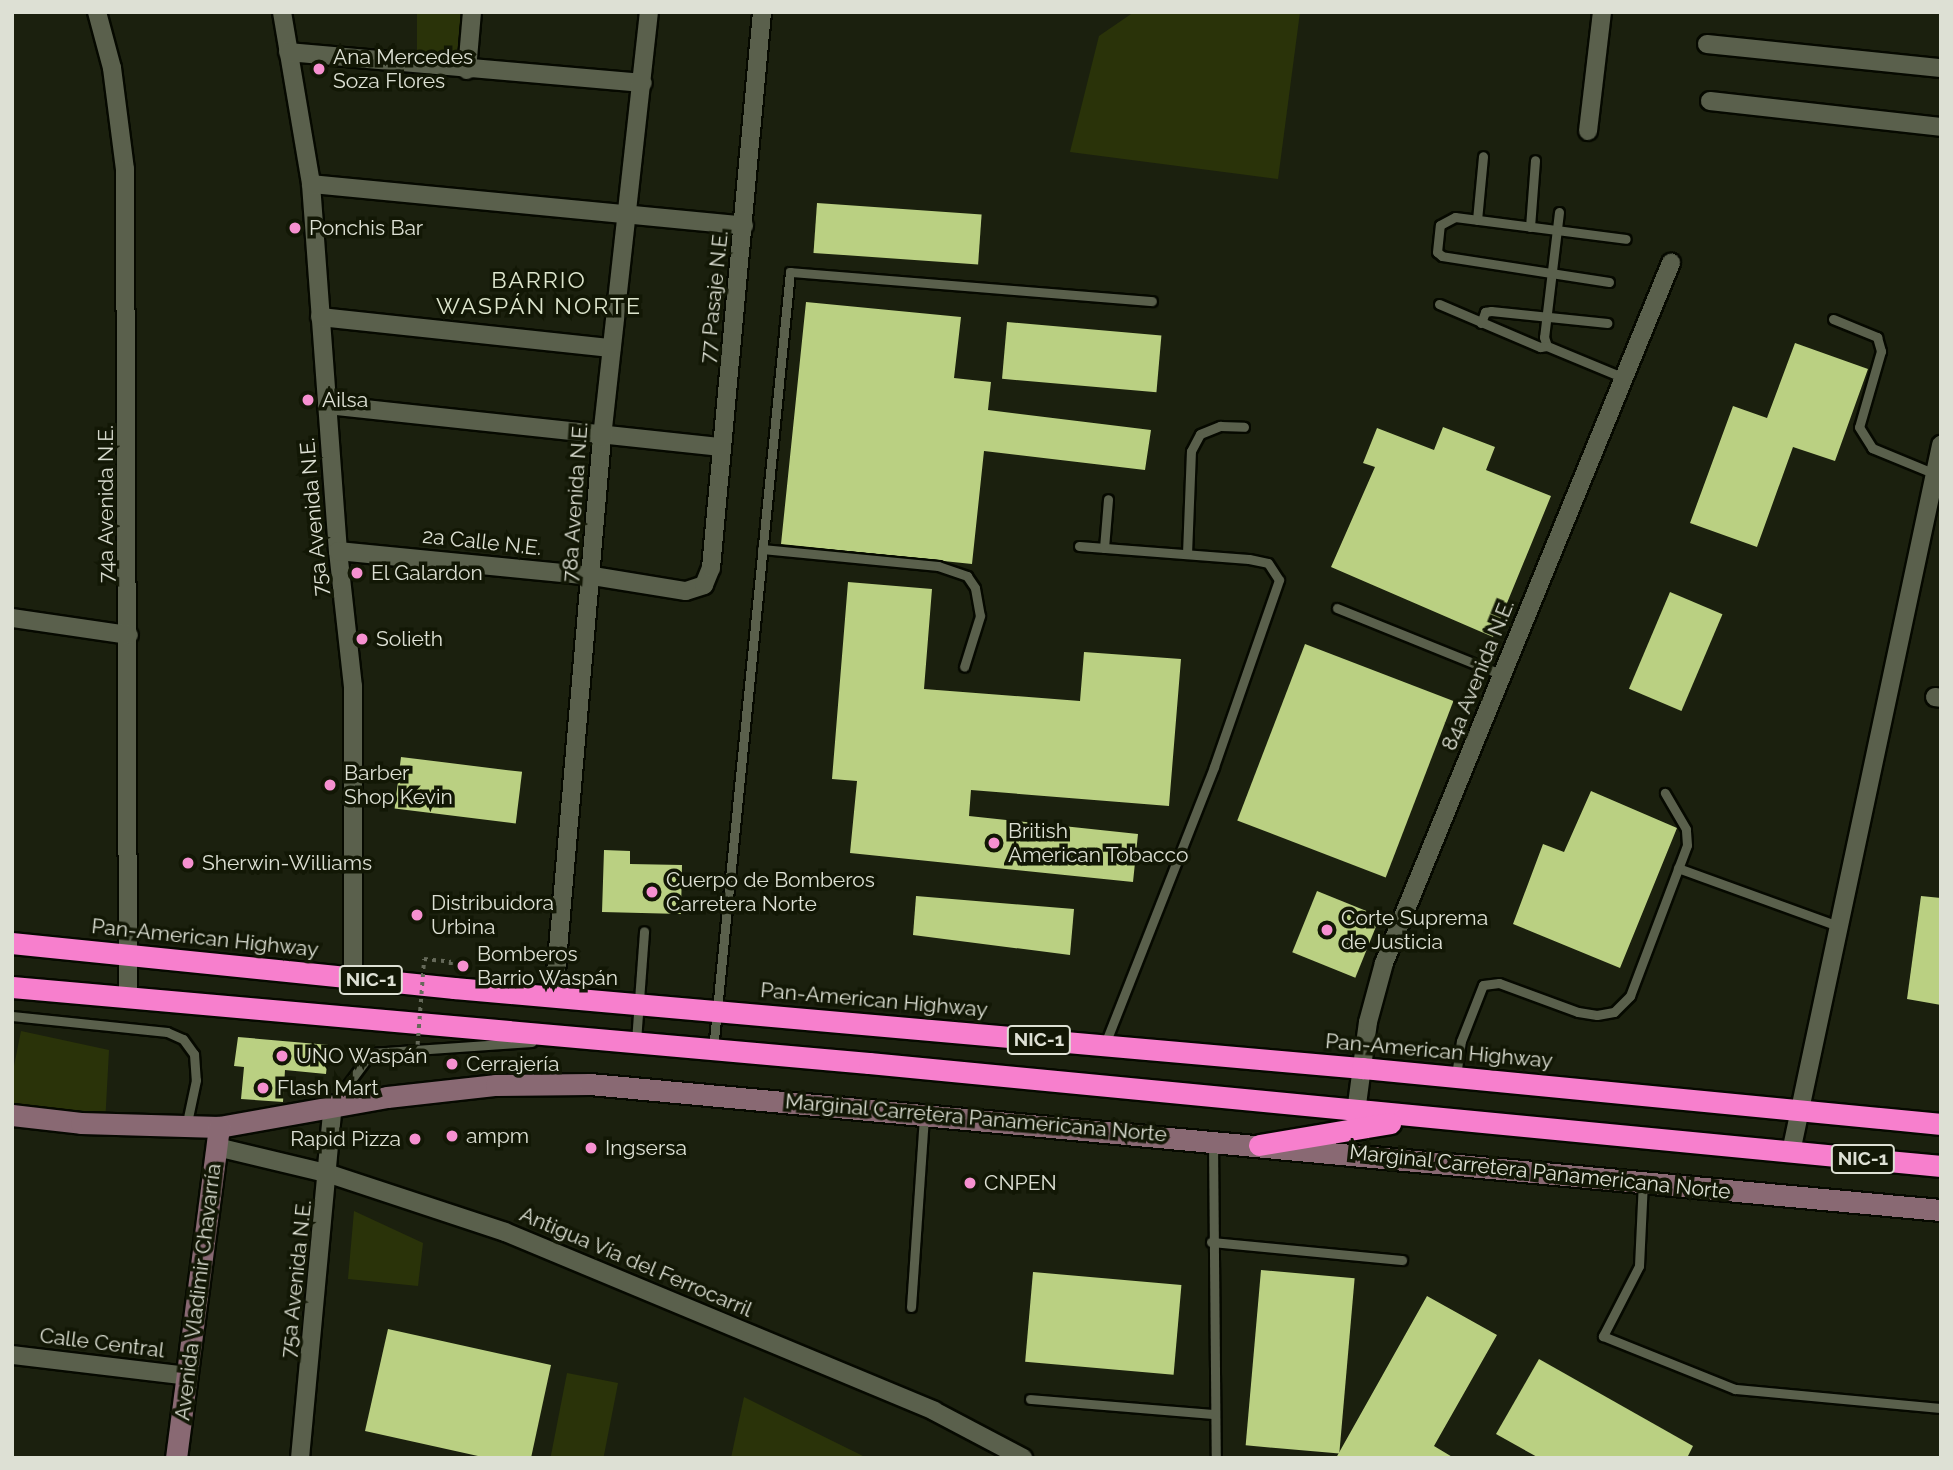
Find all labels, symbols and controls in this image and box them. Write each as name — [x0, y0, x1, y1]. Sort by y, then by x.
place label: Ana Mercedes Soza Flores — [333, 44, 473, 94]
marker: Ana Mercedes Soza Flores — [311, 61, 327, 77]
place label: Ponchis Bar — [309, 215, 423, 241]
marker: Ponchis Bar — [287, 220, 303, 236]
street label: 77 Pasaje N.E. — [695, 229, 733, 365]
district label: BARRIO WASPÁN NORTE — [437, 266, 641, 320]
place label: Ailsa — [322, 387, 368, 413]
marker: Ailsa — [300, 392, 316, 408]
street label: 78a Avenida N.E. — [557, 421, 593, 583]
street label: 74a Avenida N.E. — [93, 425, 119, 583]
street label: 75a Avenida N.E. — [295, 436, 333, 598]
street label: 2a Calle N.E. — [421, 523, 543, 561]
place label: El Galardon — [371, 560, 483, 586]
marker: El Galardon — [349, 565, 365, 581]
street label: 84a Avenida N.E. — [1436, 596, 1520, 754]
place label: Solieth — [376, 626, 443, 652]
marker: Solieth — [354, 631, 370, 647]
place label: Barber Shop Kevin — [344, 760, 453, 810]
marker: Barber Shop Kevin — [322, 777, 338, 793]
place label: British American Tobacco — [1008, 818, 1189, 868]
marker: British American Tobacco — [986, 835, 1002, 851]
place label: Sherwin-Williams — [202, 850, 372, 876]
marker: Sherwin-Williams — [180, 855, 196, 871]
place label: Cuerpo de Bomberos Carretera Norte — [666, 867, 875, 917]
marker: Cuerpo de Bomberos Carretera Norte — [644, 884, 660, 900]
place label: Distribuidora Urbina — [431, 890, 554, 940]
place label: Corte Suprema de Justicia — [1341, 905, 1488, 955]
marker: Distribuidora Urbina — [409, 907, 425, 923]
street label: Pan-American Highway — [90, 914, 320, 962]
marker: Corte Suprema de Justicia — [1319, 922, 1335, 938]
place label: Bomberos Barrio Waspán — [477, 941, 619, 991]
marker: Bomberos Barrio Waspán — [455, 958, 471, 974]
road number: NIC-1 — [338, 964, 404, 996]
street label: Pan-American Highway — [759, 978, 989, 1022]
road number: NIC-1 — [1006, 1024, 1072, 1056]
street label: Pan-American Highway — [1324, 1029, 1554, 1073]
place label: UNO Waspán — [296, 1043, 428, 1069]
marker: UNO Waspán — [274, 1048, 290, 1064]
place label: Cerrajería — [466, 1051, 559, 1077]
marker: Cerrajería — [444, 1056, 460, 1072]
place label: Flash Mart — [277, 1075, 378, 1101]
marker: Flash Mart — [255, 1080, 271, 1096]
street label: Marginal Carretera Panamericana Norte — [784, 1089, 1168, 1147]
place label: ampm — [466, 1123, 529, 1149]
place label: Rapid Pizza — [290, 1126, 401, 1152]
marker: ampm — [444, 1128, 460, 1144]
marker: Rapid Pizza — [407, 1131, 423, 1147]
place label: Ingsersa — [605, 1135, 687, 1161]
street label: Marginal Carretera Panamericana Norte — [1348, 1139, 1732, 1205]
marker: Ingsersa — [583, 1140, 599, 1156]
road number: NIC-1 — [1830, 1144, 1896, 1175]
street label: Avenida Vladimir Chavarría — [170, 1161, 226, 1423]
place label: CNPEN — [984, 1170, 1057, 1196]
marker: CNPEN — [962, 1175, 978, 1191]
street label: 75a Avenida N.E. — [275, 1198, 317, 1360]
street label: Antigua Vía del Ferrocarril — [515, 1201, 757, 1323]
street label: Calle Central — [38, 1323, 166, 1363]

